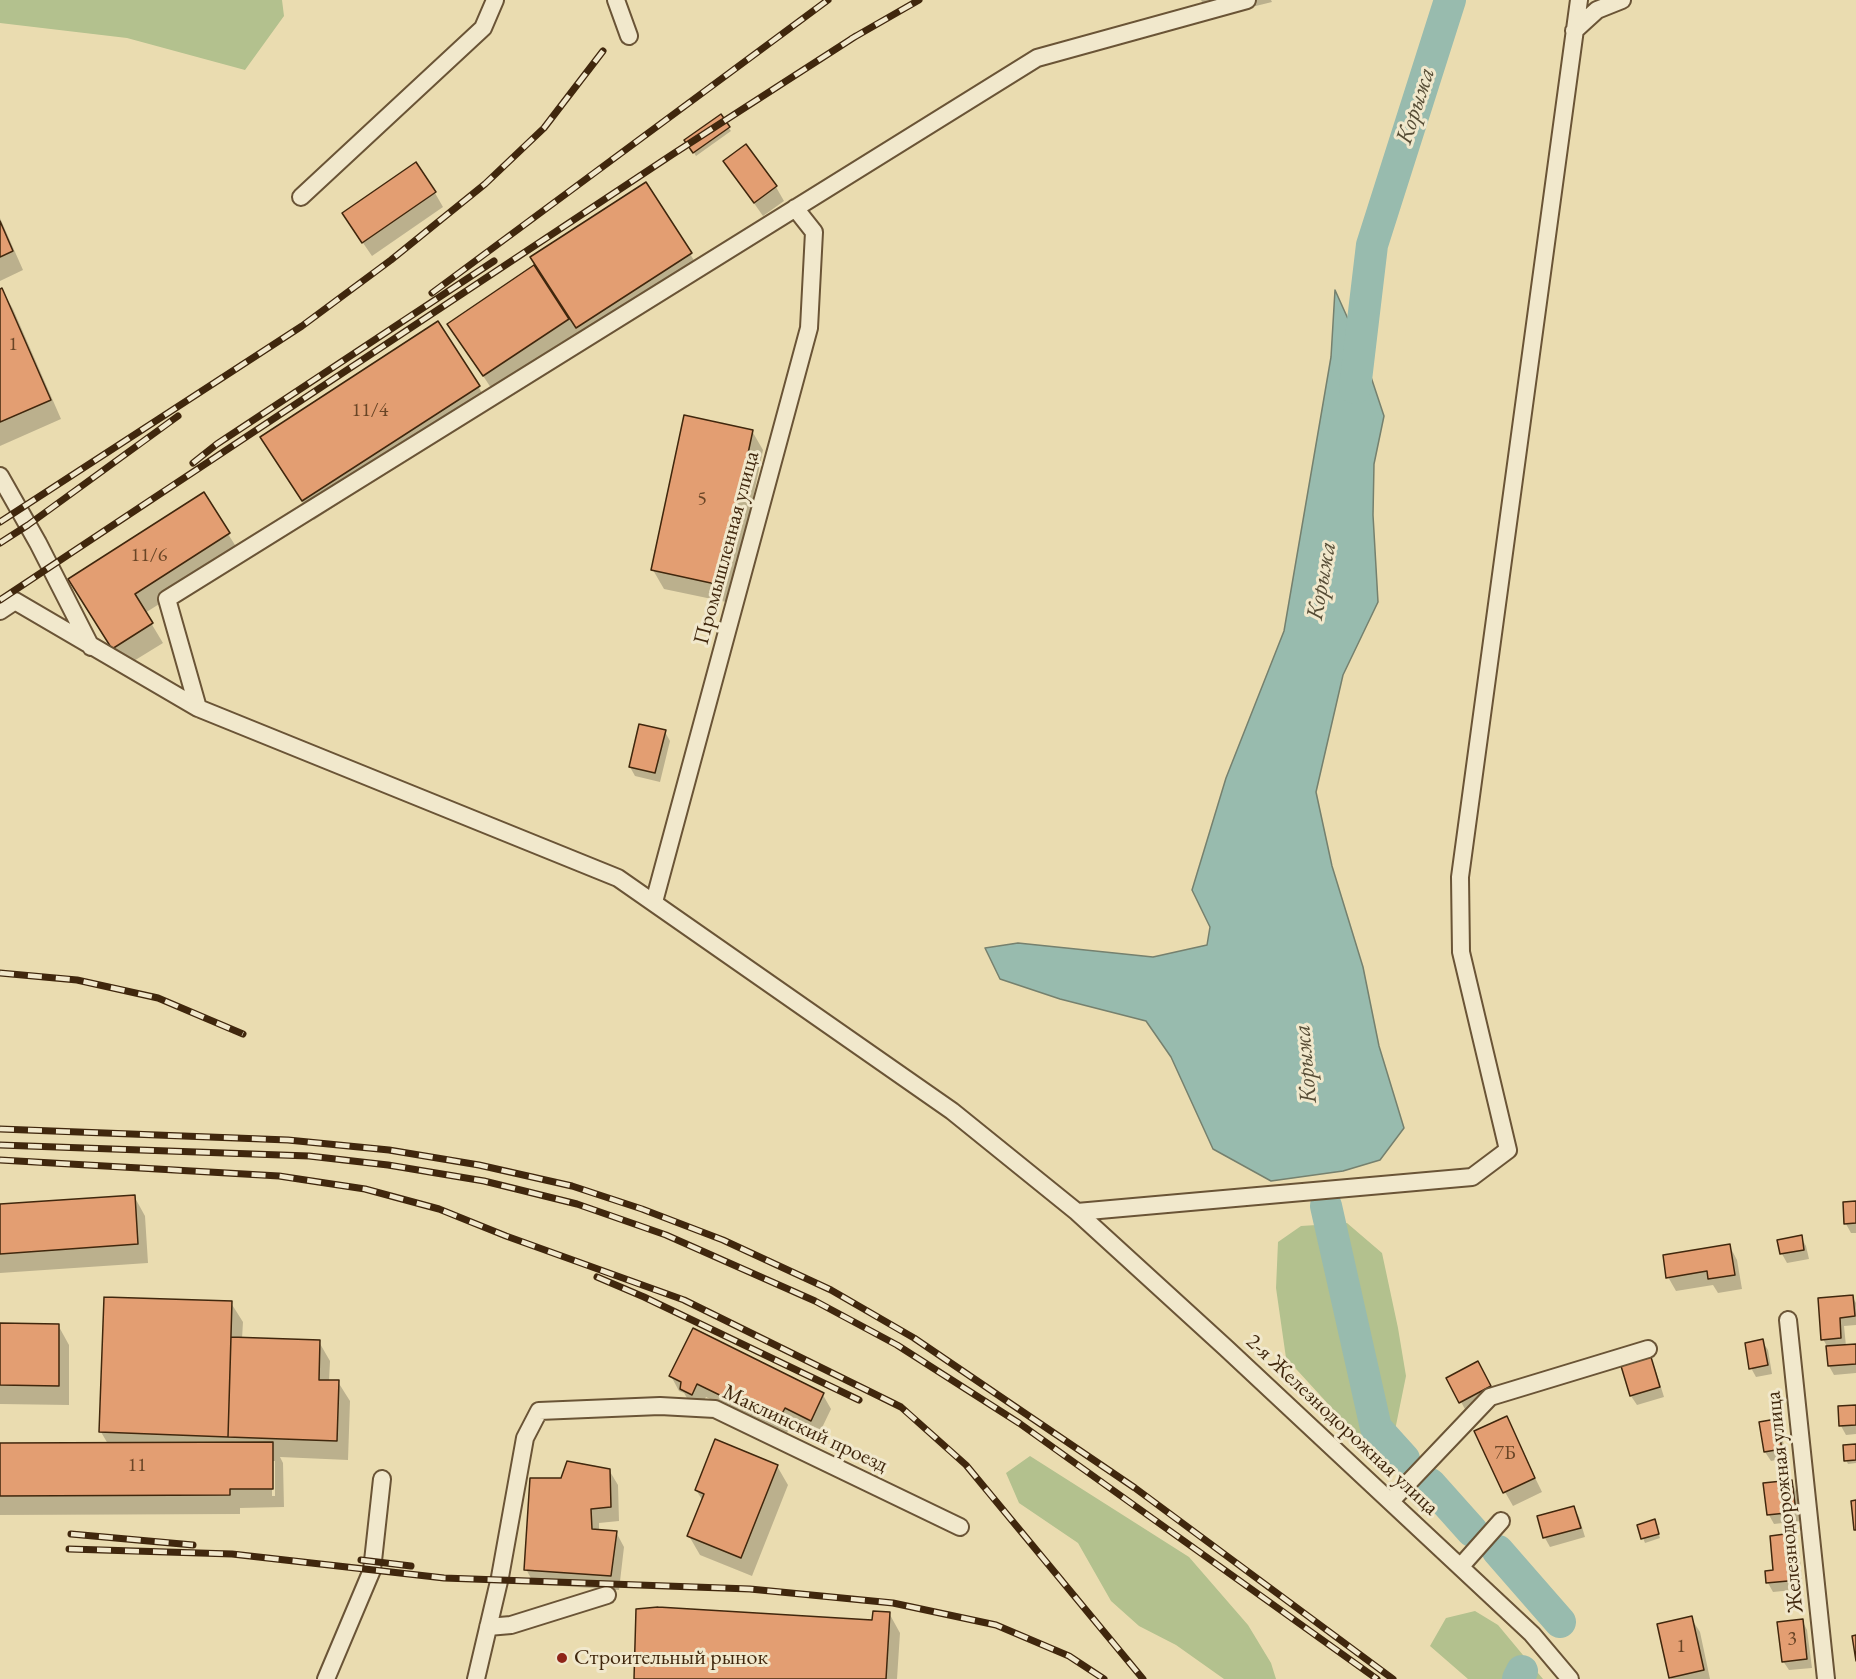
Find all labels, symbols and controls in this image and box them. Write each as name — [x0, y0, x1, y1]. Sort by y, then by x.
water label: Корыжа — [1390, 64, 1442, 148]
house number: 1 — [8, 333, 18, 357]
house number: 11/4 — [352, 399, 388, 423]
street label: Промышленная улица — [688, 448, 766, 648]
house number: 5 — [697, 488, 707, 512]
water label: Корыжа — [1301, 540, 1343, 622]
house number: 11/6 — [131, 544, 167, 568]
water label: Корыжа — [1288, 1023, 1324, 1105]
street label: 2-я Железнодорожная улица — [1240, 1329, 1444, 1521]
street label: Маклинский проезд — [718, 1379, 892, 1479]
street label: Железнодорожная улица — [1760, 1390, 1810, 1614]
house number: 7Б — [1494, 1442, 1516, 1466]
house number: 11 — [127, 1454, 147, 1478]
house number: 3 — [1787, 1628, 1797, 1652]
house number: 1 — [1676, 1635, 1686, 1659]
place label: Строительный рынок — [574, 1645, 768, 1671]
marker: Строительный рынок — [555, 1651, 569, 1665]

